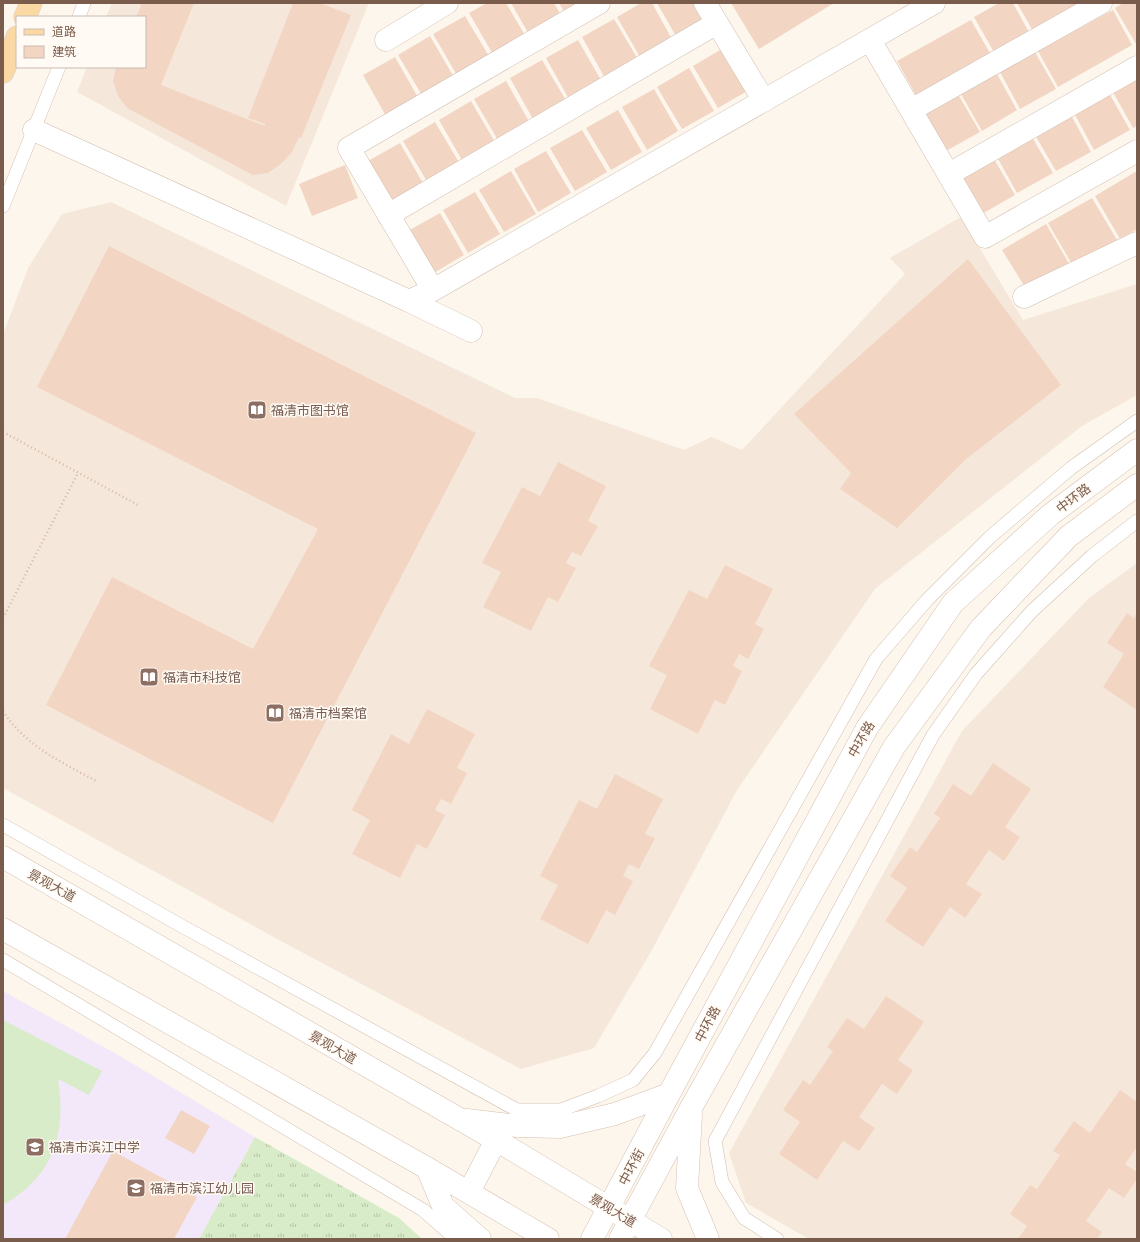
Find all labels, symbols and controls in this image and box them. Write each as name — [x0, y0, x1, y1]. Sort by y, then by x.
legend — [16, 16, 146, 68]
text: 道路 — [52, 25, 76, 39]
text: 建筑 — [52, 45, 76, 59]
library icon: 福清市图书馆 — [246, 399, 268, 421]
place label: 福清市图书馆 — [271, 403, 349, 418]
street label: 中环路 — [1053, 481, 1093, 516]
library icon: 福清市科技馆 — [138, 666, 160, 688]
place label: 福清市科技馆 — [163, 670, 241, 685]
library icon: 福清市档案馆 — [264, 702, 286, 724]
place label: 福清市档案馆 — [289, 706, 367, 721]
street label: 中环路 — [845, 719, 878, 760]
street label: 景观大道 — [25, 866, 78, 905]
street label: 中环路 — [692, 1003, 723, 1045]
street label: 景观大道 — [306, 1028, 359, 1067]
school or university icon: 福清市滨江中学 — [24, 1136, 46, 1158]
place label: 福清市滨江中学 — [49, 1140, 140, 1155]
street label: 中环街 — [616, 1146, 647, 1188]
school or university icon: 福清市滨江幼儿园 — [125, 1177, 147, 1199]
place label: 福清市滨江幼儿园 — [150, 1181, 254, 1196]
street label: 景观大道 — [587, 1191, 639, 1230]

